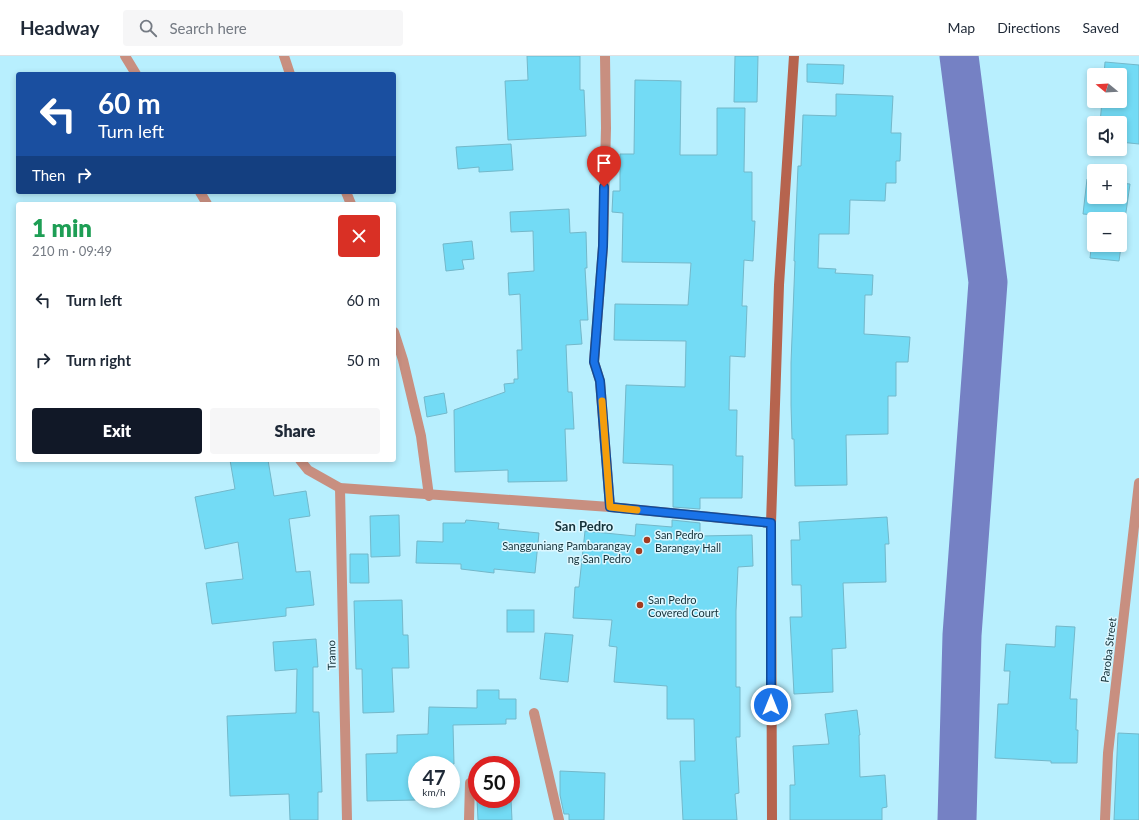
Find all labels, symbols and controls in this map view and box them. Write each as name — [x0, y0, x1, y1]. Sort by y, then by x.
search box — [123, 10, 403, 46]
text: Headway — [20, 16, 99, 39]
icon: search — [137, 17, 159, 39]
text: Search here — [169, 19, 247, 37]
text: Map — [948, 19, 975, 36]
text: Directions — [997, 19, 1060, 36]
text: Saved — [1082, 19, 1119, 36]
north arrow — [1087, 68, 1127, 108]
map controls — [1087, 68, 1127, 252]
text: 60 m — [98, 86, 161, 120]
icon: left — [32, 88, 84, 140]
button: sound — [1087, 116, 1127, 156]
text: Turn left — [98, 120, 164, 142]
pin — [587, 146, 621, 187]
icon: arrive — [593, 152, 615, 174]
icon: right — [73, 164, 95, 186]
button: + — [1087, 164, 1127, 204]
text: Then — [32, 166, 65, 184]
button: − — [1087, 212, 1127, 252]
text: 1 min — [32, 213, 92, 242]
button: close — [338, 215, 380, 257]
text: 210 m · 09:49 — [32, 243, 112, 259]
icon: left — [32, 289, 54, 311]
text: Turn left — [66, 291, 122, 309]
text: 60 m — [346, 291, 380, 309]
icon: right — [32, 349, 54, 371]
text: Turn right — [66, 351, 131, 369]
text: 50 m — [346, 351, 380, 369]
button: Exit — [32, 408, 202, 454]
button: Share — [210, 408, 380, 454]
district label: San Pedro — [555, 518, 614, 534]
place label: San Pedro Barangay Hall — [655, 528, 721, 554]
marker: San Pedro Barangay Hall — [642, 535, 652, 545]
place label: Sangguniang Pambarangay ng San Pedro — [502, 539, 631, 565]
marker: Sangguniang Pambarangay ng San Pedro — [634, 546, 644, 556]
place label: San Pedro Covered Court — [648, 593, 719, 619]
marker: San Pedro Covered Court — [635, 600, 645, 610]
street label: Paroba Street — [1098, 617, 1118, 683]
street label: Tramo — [324, 640, 338, 670]
position arrow — [750, 684, 792, 726]
speed limit sign: 50 — [468, 756, 520, 808]
text: 47 — [422, 765, 446, 789]
text: km/h — [422, 786, 446, 798]

